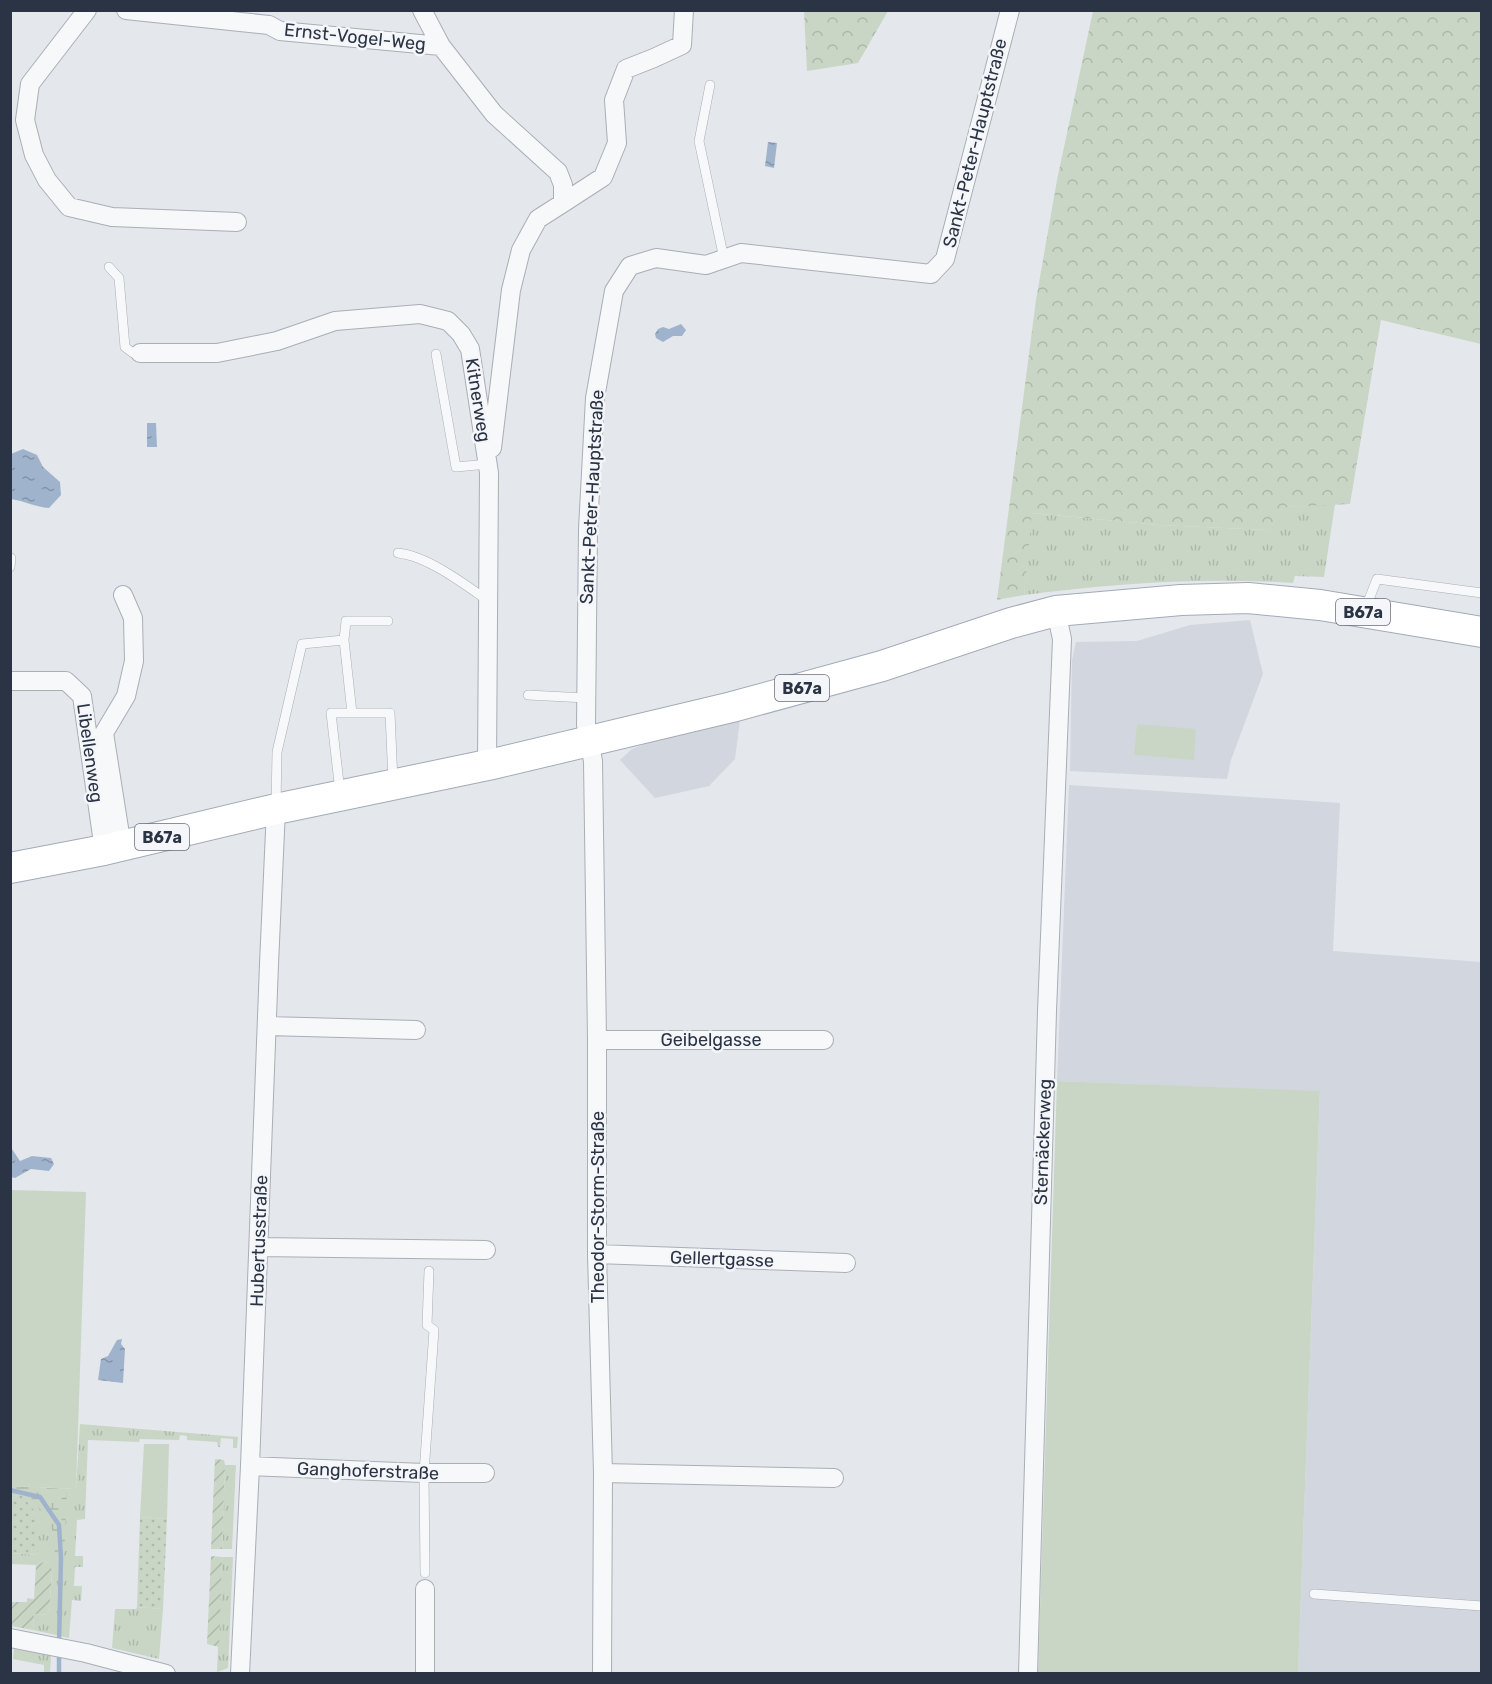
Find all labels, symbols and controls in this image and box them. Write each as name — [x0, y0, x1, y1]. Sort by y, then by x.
street label: Ernst-Vogel-Weg — [283, 19, 427, 55]
street label: Sankt-Peter-Hauptstraße — [938, 36, 1012, 250]
street label: Kitnerweg — [460, 356, 496, 444]
street label: Sankt-Peter-Hauptstraße — [575, 389, 609, 605]
road number: B67a — [1336, 599, 1390, 625]
road number: B67a — [775, 675, 829, 701]
street label: Libellenweg — [72, 702, 108, 804]
road number: B67a — [135, 824, 189, 850]
street label: Geibelgasse — [661, 1029, 761, 1051]
street label: Sternäckerweg — [1030, 1078, 1056, 1206]
street label: Theodor-Storm-Straße — [587, 1111, 609, 1303]
street label: Hubertusstraße — [246, 1175, 272, 1307]
street label: Gellertgasse — [670, 1246, 774, 1272]
street label: Ganghoferstraße — [297, 1458, 439, 1484]

